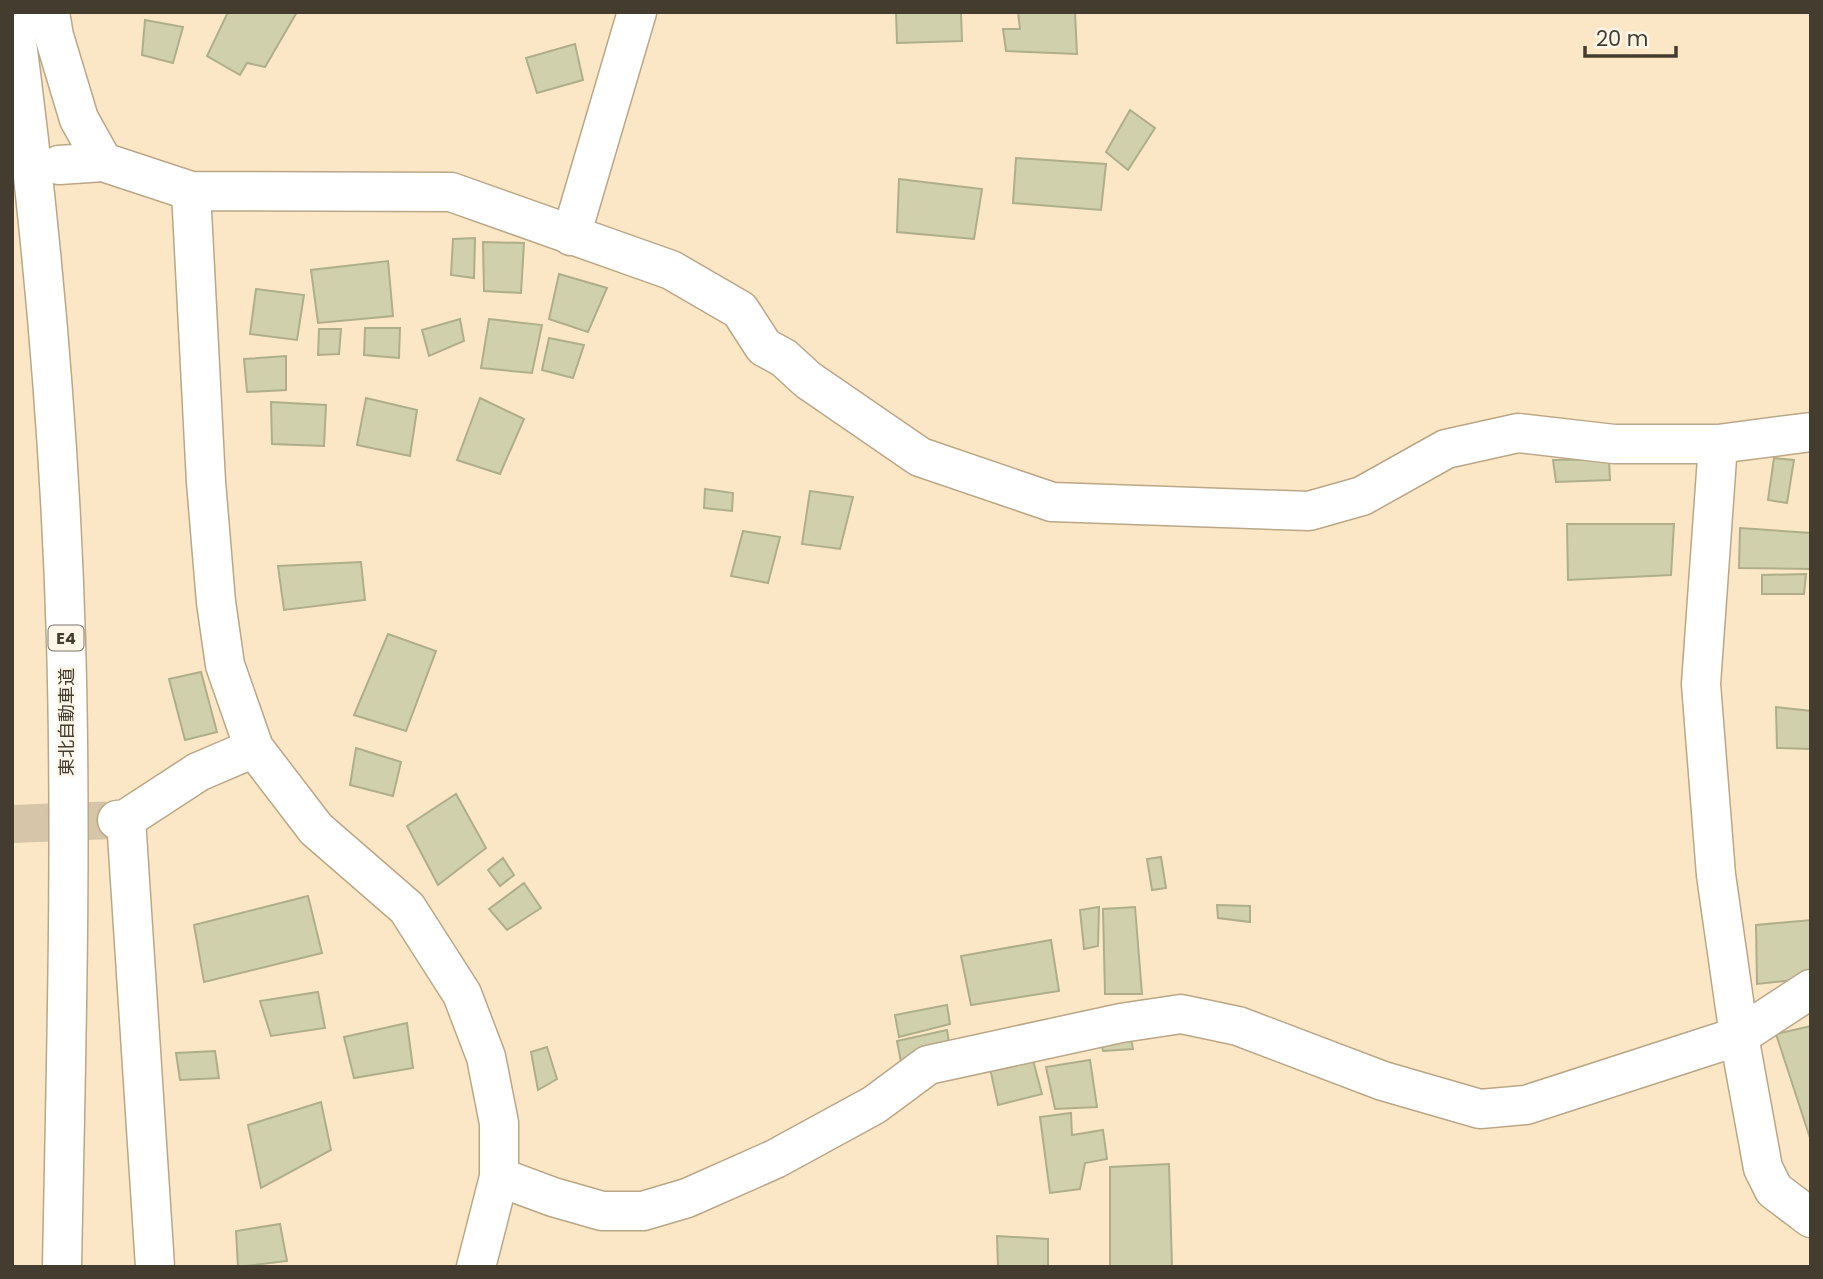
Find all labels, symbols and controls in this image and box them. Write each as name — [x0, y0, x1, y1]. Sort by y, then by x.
scale bar — [1585, 14, 1676, 58]
text: 20 m — [1596, 24, 1649, 53]
road number: E4 — [48, 625, 84, 650]
street label: 東北自動車道 — [54, 668, 79, 776]

